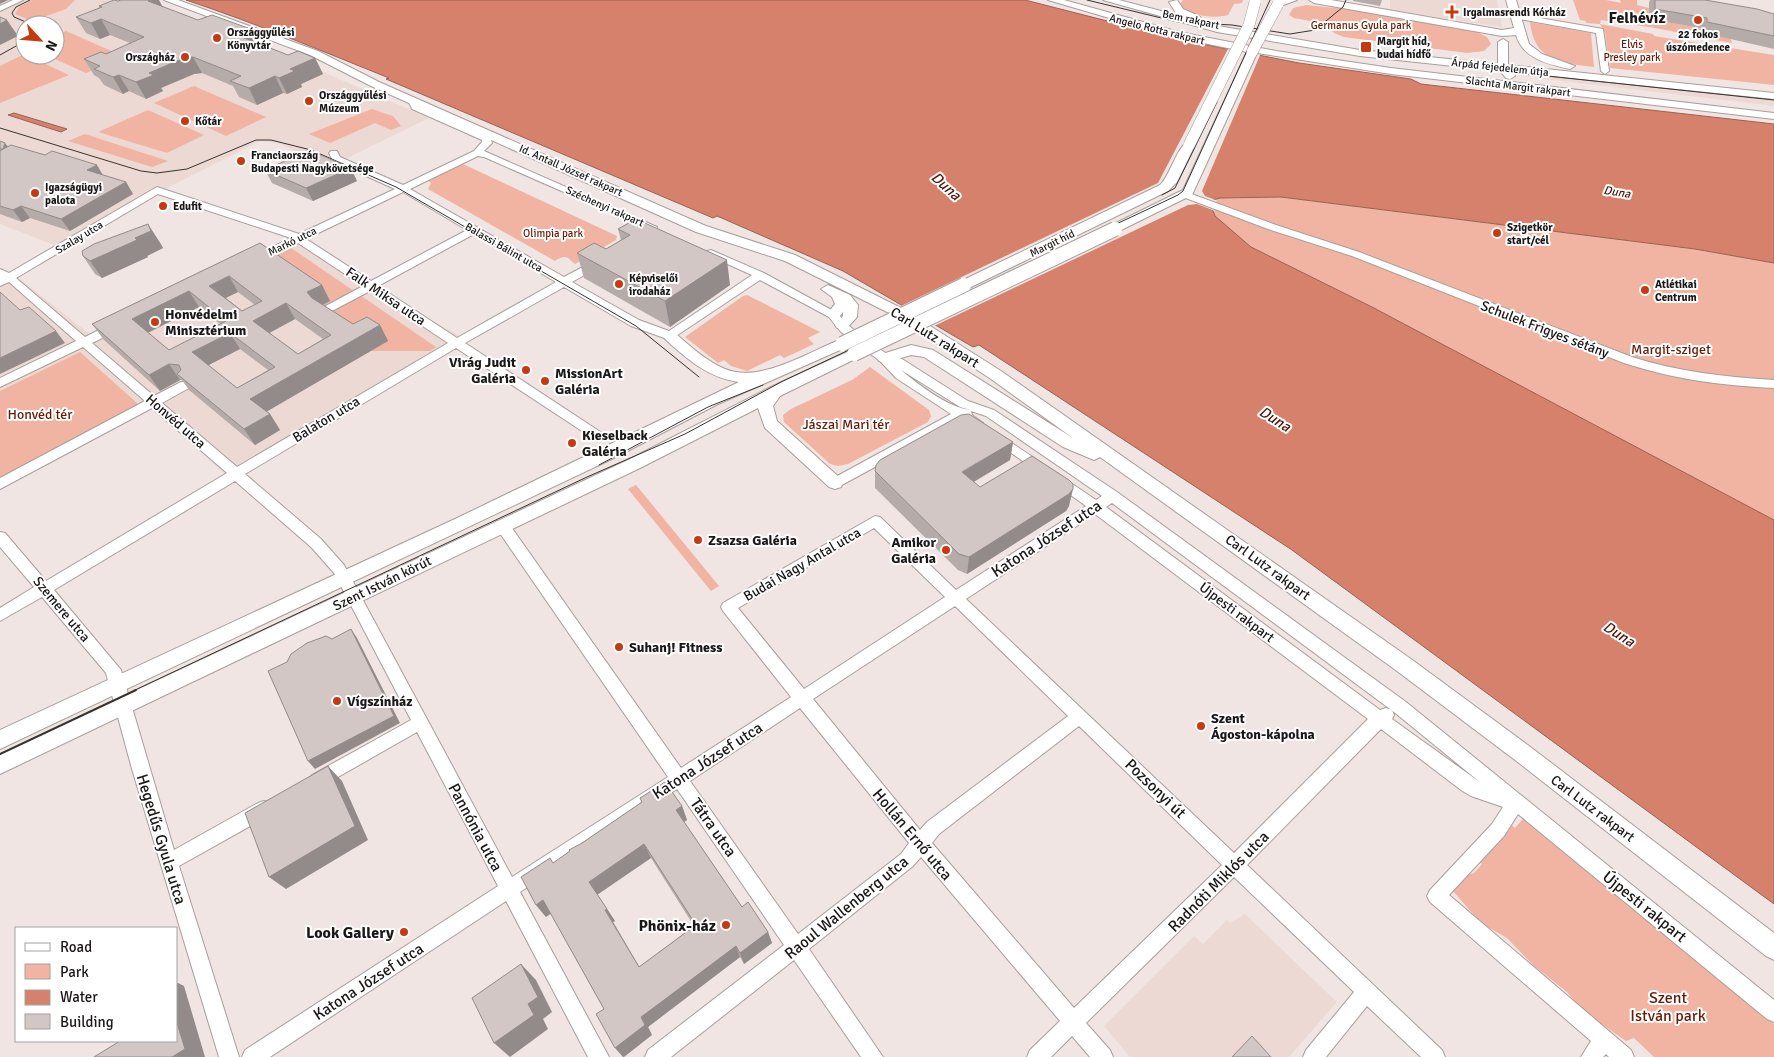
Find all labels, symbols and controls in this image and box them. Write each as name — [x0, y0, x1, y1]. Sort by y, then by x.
marker: Irgalmasrendi Kórház — [1445, 5, 1459, 19]
place label: Irgalmasrendi Kórház — [1463, 6, 1566, 19]
street label: Bem rakpart — [1161, 7, 1221, 32]
district label: Felhévíz — [1608, 8, 1666, 28]
street label: Angelo Rotta rakpart — [1108, 11, 1206, 48]
marker: 22 fokos úszómedence — [1692, 14, 1704, 26]
north arrow — [15, 15, 65, 65]
park label: Germanus Gyula park — [1311, 19, 1412, 32]
place label: Országgyűlési Könyvtár — [227, 26, 294, 52]
place label: 22 fokos úszómedence — [1666, 28, 1730, 54]
marker: Országgyűlési Könyvtár — [211, 32, 223, 44]
place label: Margit híd, budai hídfő — [1377, 35, 1431, 61]
text: N — [41, 37, 61, 54]
park label: Elvis Presley park — [1603, 38, 1661, 64]
marker: Margit híd, budai hídfő — [1359, 40, 1373, 54]
place label: Országház — [125, 51, 175, 64]
marker: Országház — [179, 51, 191, 63]
street label: Árpád fejedelem útja — [1451, 55, 1550, 79]
street label: Slachta Margit rakpart — [1465, 74, 1571, 99]
place label: Országgyűlési Múzeum — [319, 89, 386, 115]
marker: Országgyűlési Múzeum — [303, 95, 315, 107]
marker: Kőtár — [179, 115, 191, 127]
place label: Kőtár — [195, 115, 222, 128]
street label: Id. Antall József rakpart — [517, 142, 625, 199]
place label: Franciaország Budapesti Nagykövetsége — [251, 149, 374, 175]
marker: Franciaország Budapesti Nagykövetsége — [235, 155, 247, 167]
water label: Duna — [927, 168, 965, 204]
place label: Igazságügyi palota — [45, 181, 102, 207]
street label: Széchenyi rakpart — [564, 183, 646, 230]
water label: Duna — [1602, 183, 1632, 202]
marker: Igazságügyi palota — [29, 187, 41, 199]
marker: Edufit — [157, 200, 169, 212]
place label: Edufit — [173, 200, 202, 213]
street label: Szalay utca — [53, 218, 106, 257]
street label: Balassi Bálint utca — [463, 220, 545, 275]
place label: Szigetkör start/cél — [1507, 221, 1553, 247]
street label: Markó utca — [266, 224, 319, 259]
park label: Olimpia park — [523, 227, 583, 240]
street label: Margit híd — [1028, 227, 1077, 260]
marker: Szigetkör start/cél — [1491, 227, 1503, 239]
street label: Falk Miksa utca — [343, 263, 429, 329]
place label: Képviselői irodaház — [629, 272, 678, 298]
marker: Képviselői irodaház — [613, 278, 625, 290]
place label: Atlétikai Centrum — [1655, 278, 1697, 304]
marker: Atlétikai Centrum — [1639, 284, 1651, 296]
street label: Schulek Frigyes sétány — [1478, 297, 1612, 362]
street label: Carl Lutz rakpart — [887, 303, 982, 371]
place label: Honvédelmi Minisztérium — [165, 306, 246, 339]
marker: Honvédelmi Minisztérium — [149, 316, 161, 328]
park label: Margit-sziget — [1631, 341, 1711, 358]
place label: Virág Judit Galéria — [449, 354, 517, 387]
marker: Virág Judit Galéria — [520, 364, 532, 376]
place label: MissionArt Galéria — [555, 365, 623, 398]
marker: MissionArt Galéria — [539, 375, 551, 387]
street label: Honvéd utca — [142, 391, 209, 452]
street label: Balaton utca — [289, 393, 363, 446]
water label: Duna — [1256, 402, 1294, 436]
park label: Honvéd tér — [8, 406, 73, 423]
park label: Jászai Mari tér — [803, 416, 890, 433]
place label: Kieselback Galéria — [582, 427, 649, 460]
marker: Kieselback Galéria — [566, 437, 578, 449]
street label: Katona József utca — [988, 496, 1106, 582]
street label: Budai Nagy Antal utca — [741, 524, 864, 605]
street label: Carl Lutz rakpart — [1222, 531, 1314, 604]
place label: Zsazsa Galéria — [708, 532, 797, 549]
marker: Zsazsa Galéria — [692, 534, 704, 546]
place label: Amikor Galéria — [891, 534, 936, 567]
marker: Amikor Galéria — [940, 544, 952, 556]
street label: Szent István körút — [330, 552, 434, 615]
street label: Szemere utca — [29, 573, 94, 645]
street label: Újpesti rakpart — [1196, 579, 1278, 646]
water label: Duna — [1600, 617, 1638, 651]
place label: Suhanj! Fitness — [629, 639, 722, 656]
marker: Suhanj! Fitness — [613, 641, 625, 653]
place label: Vígszínház — [347, 693, 413, 710]
marker: Vígszínház — [331, 695, 343, 707]
place label: Szent Ágoston-kápolna — [1211, 710, 1315, 743]
street label: Katona József utca — [649, 718, 767, 804]
marker: Szent Ágoston-kápolna — [1195, 720, 1207, 732]
street label: Pozsonyi út — [1120, 755, 1190, 823]
street label: Carl Lutz rakpart — [1547, 771, 1638, 846]
street label: Hegedűs Gyula utca — [132, 772, 190, 907]
street label: Pannónia utca — [443, 780, 507, 875]
street label: Hollán Ernő utca — [868, 785, 957, 885]
street label: Tátra utca — [686, 794, 741, 861]
street label: Radnóti Miklós utca — [1164, 827, 1273, 936]
street label: Raoul Wallenberg utca — [781, 852, 913, 964]
street label: Újpesti rakpart — [1598, 867, 1691, 947]
place label: Phönix-ház — [638, 916, 716, 936]
marker: Phönix-ház — [720, 919, 732, 931]
place label: Look Gallery — [306, 923, 394, 943]
marker: Look Gallery — [398, 926, 410, 938]
legend — [15, 927, 178, 1042]
text: Road — [60, 938, 92, 956]
street label: Katona József utca — [310, 939, 428, 1025]
text: Park — [60, 963, 89, 981]
text: Water — [60, 988, 98, 1006]
park label: Szent István park — [1630, 988, 1706, 1026]
text: Building — [60, 1013, 114, 1031]

